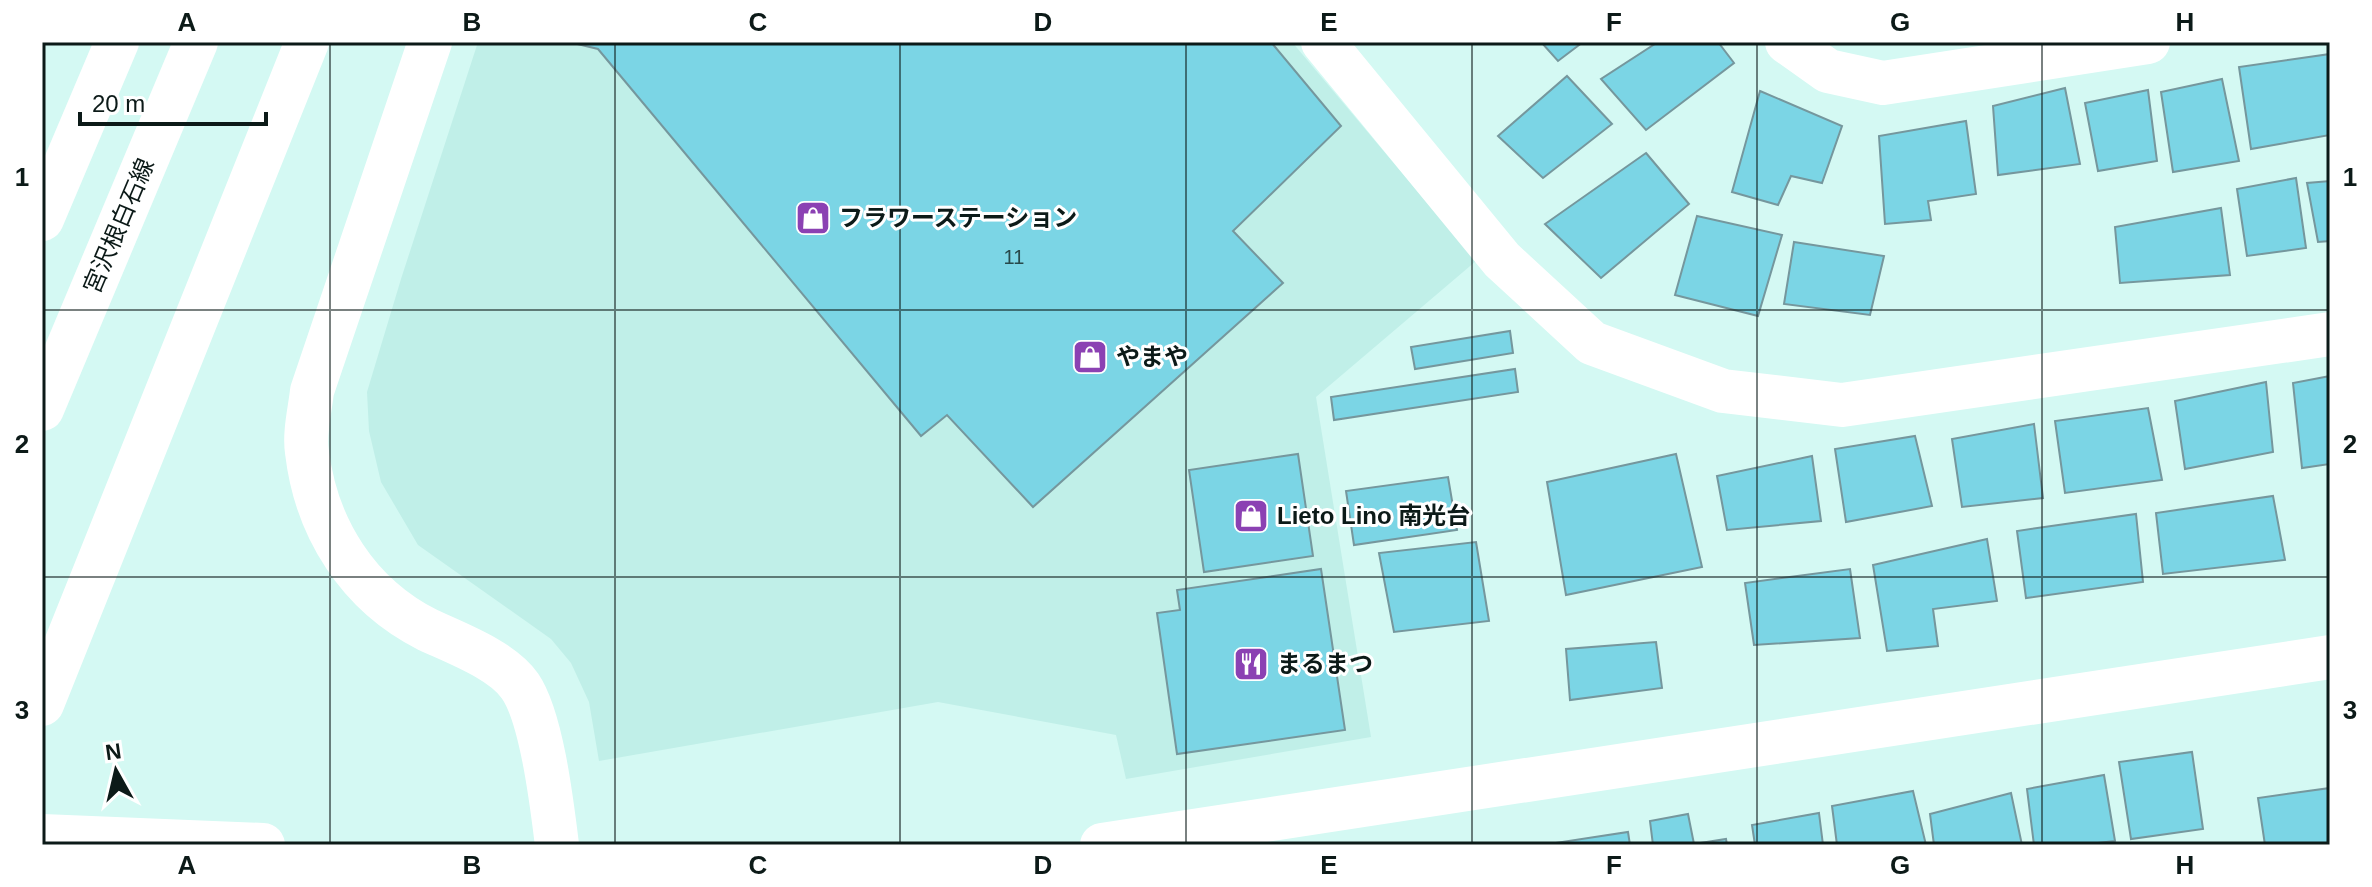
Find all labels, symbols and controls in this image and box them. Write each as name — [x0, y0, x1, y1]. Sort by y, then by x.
text: A — [178, 7, 197, 37]
text: B — [463, 7, 481, 37]
text: C — [749, 7, 768, 37]
text: D — [1034, 7, 1052, 37]
text: E — [1320, 7, 1338, 37]
text: F — [1606, 7, 1622, 37]
text: G — [1890, 7, 1910, 37]
text: H — [2176, 7, 2194, 37]
scale bar — [80, 76, 266, 126]
text: 20 m — [92, 90, 145, 117]
street label: 宮沢根白石線 — [78, 154, 159, 297]
text: 1 — [15, 162, 29, 192]
text: 1 — [2343, 162, 2357, 192]
shop icon: フラワーステーション — [794, 199, 832, 237]
place label: フラワーステーション — [839, 204, 1077, 231]
house number: 11 — [1004, 246, 1024, 268]
shop icon: やまや — [1071, 338, 1109, 376]
place label: やまや — [1116, 343, 1188, 370]
text: 2 — [15, 429, 29, 459]
text: 2 — [2343, 429, 2357, 459]
shop icon: Lieto Lino 南光台 — [1232, 497, 1270, 535]
place label: Lieto Lino 南光台 — [1277, 502, 1470, 529]
restaurant icon: まるまつ — [1232, 645, 1270, 683]
place label: まるまつ — [1277, 650, 1373, 677]
text: 3 — [15, 695, 29, 725]
text: 3 — [2343, 695, 2357, 725]
north arrow — [76, 731, 156, 811]
text: N — [104, 738, 123, 765]
text: A — [178, 850, 197, 880]
text: B — [463, 850, 481, 880]
text: C — [749, 850, 768, 880]
text: D — [1034, 850, 1052, 880]
text: E — [1320, 850, 1338, 880]
text: F — [1606, 850, 1622, 880]
text: G — [1890, 850, 1910, 880]
text: H — [2176, 850, 2194, 880]

